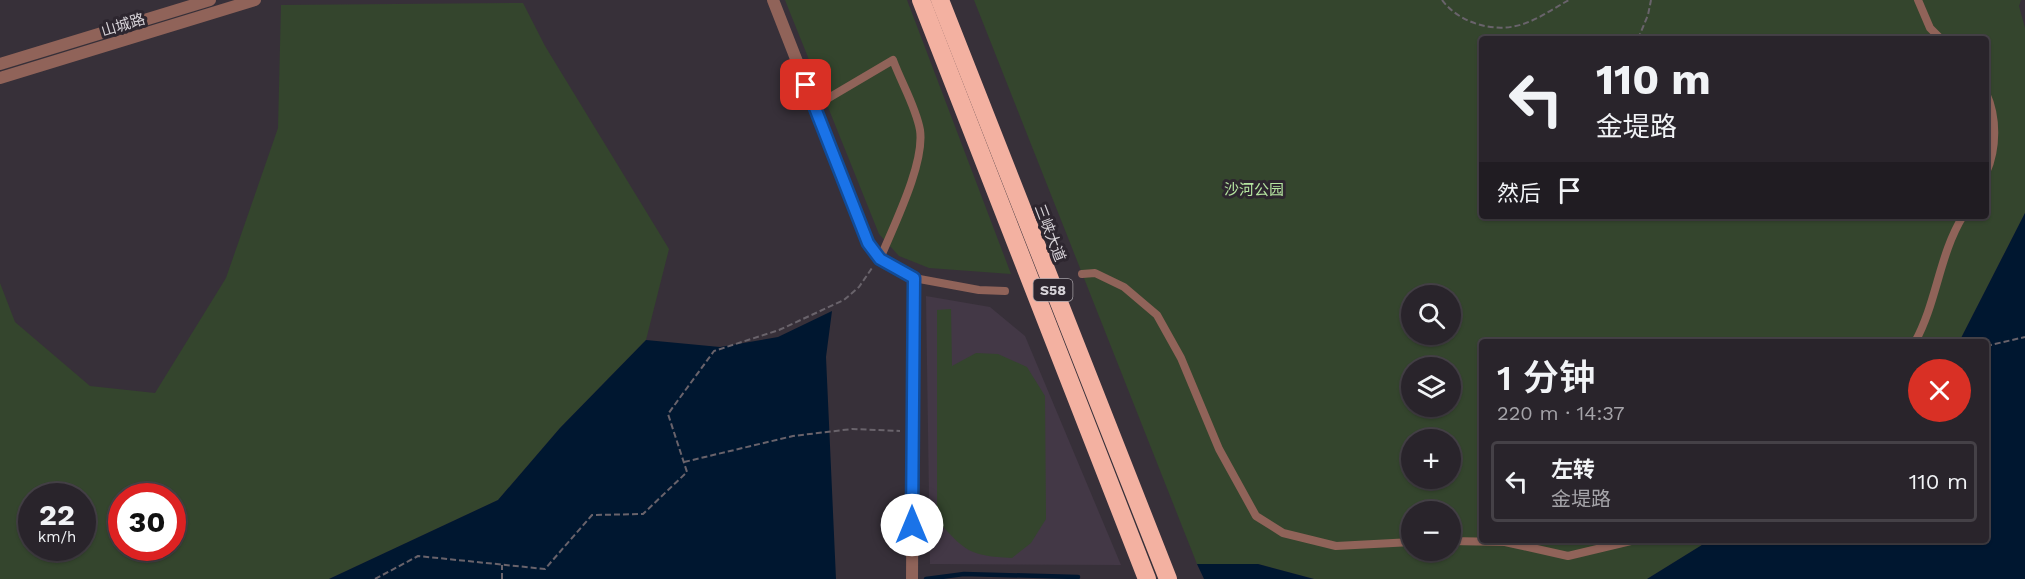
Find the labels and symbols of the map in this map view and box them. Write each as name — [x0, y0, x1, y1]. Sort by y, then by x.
street label: 山城路 — [99, 10, 147, 40]
pin — [780, 59, 831, 110]
park label: 沙河公园 — [1224, 181, 1284, 199]
street label: 三峡大道 — [1031, 202, 1069, 264]
road number: S58 — [1034, 279, 1072, 301]
speed limit sign: 30 — [108, 483, 186, 561]
position arrow — [880, 493, 944, 557]

